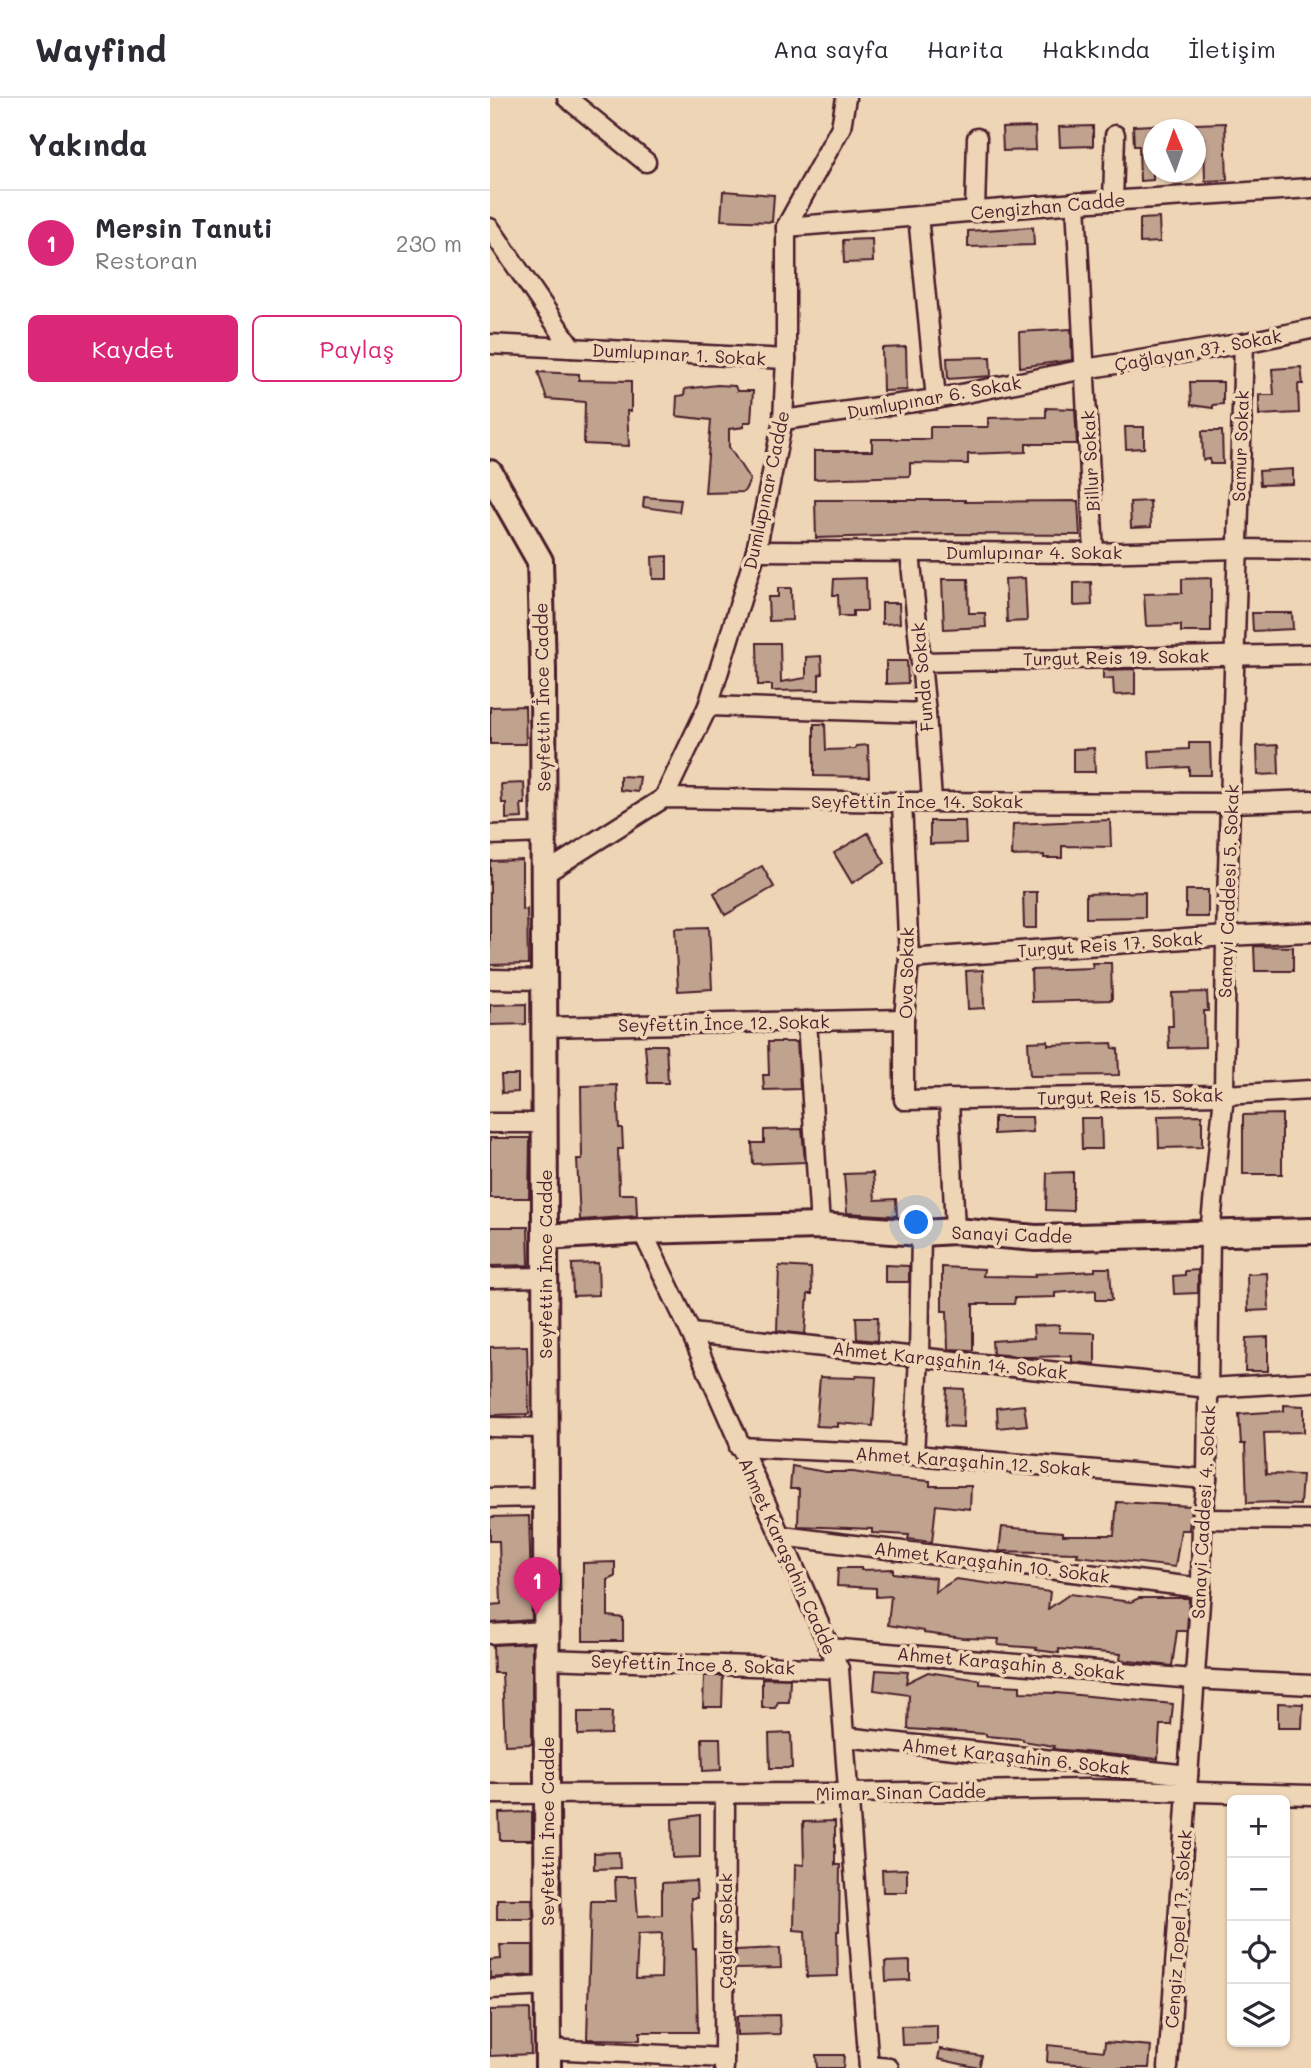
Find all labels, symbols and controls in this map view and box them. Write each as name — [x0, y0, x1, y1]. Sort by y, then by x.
text: Wayfind — [35, 27, 166, 70]
text: Ana sayfa — [773, 33, 889, 64]
text: Harita — [927, 33, 1004, 64]
text: Hakkında — [1042, 33, 1151, 64]
text: İletişim — [1189, 33, 1276, 64]
north arrow — [1143, 119, 1206, 182]
text: Yakında — [28, 124, 147, 164]
street label: Cengizhan Cadde — [970, 187, 1126, 225]
text: Mersin Tanuti — [95, 211, 273, 245]
text: 1 — [46, 228, 56, 258]
text: 230 m — [396, 228, 462, 258]
text: Restoran — [95, 245, 198, 275]
button: Kaydet — [28, 315, 238, 382]
button: Paylaş — [252, 315, 462, 382]
street label: Çağlayan 37. Sokak — [1113, 323, 1283, 377]
street label: Dumlupınar 1. Sokak — [592, 337, 766, 371]
street label: Dumlupınar 6. Sokak — [845, 370, 1023, 424]
street label: Samur Sokak — [1226, 390, 1254, 502]
street label: Dumlupınar Cadde — [737, 408, 795, 572]
street label: Billur Sokak — [1075, 410, 1105, 512]
street label: Dumlupınar 4. Sokak — [946, 540, 1122, 564]
street label: Seyfettin İnce Cadde — [528, 602, 556, 792]
street label: Funda Sokak — [905, 621, 939, 733]
street label: Turgut Reis 19. Sokak — [1023, 643, 1209, 671]
street label: Sanayi Caddesi 5. Sokak — [1212, 784, 1244, 998]
street label: Seyfettin İnce 14. Sokak — [811, 789, 1023, 813]
street label: Turgut Reis 17. Sokak — [1016, 926, 1204, 962]
street label: Ova Sokak — [893, 927, 919, 1019]
street label: Seyfettin İnce 12. Sokak — [618, 1009, 830, 1037]
street label: Turgut Reis 15. Sokak — [1037, 1082, 1223, 1110]
street label: Seyfettin İnce Cadde — [533, 1169, 557, 1359]
your location — [899, 1205, 933, 1239]
street label: Sanayi Cadde — [951, 1220, 1073, 1248]
street label: Ahmet Karaşahin 14. Sokak — [831, 1336, 1069, 1384]
street label: Sanayi Caddesi 4. Sokak — [1185, 1404, 1221, 1620]
street label: Ahmet Karaşahin 12. Sokak — [855, 1441, 1091, 1481]
street label: Ahmet Karaşahin Cadde — [734, 1454, 842, 1658]
street label: Ahmet Karaşahin 10. Sokak — [873, 1536, 1111, 1588]
pin: 1 — [514, 1557, 560, 1615]
street label: Ahmet Karaşahin 8. Sokak — [896, 1641, 1126, 1685]
street label: Seyfettin İnce 8. Sokak — [590, 1648, 796, 1680]
street label: Ahmet Karaşahin 6. Sokak — [901, 1732, 1131, 1780]
street label: Seyfettin İnce Cadde — [535, 1736, 559, 1926]
street label: Mimar Sinan Cadde — [815, 1779, 987, 1805]
map controls — [1227, 1795, 1290, 2047]
button: + — [1227, 1795, 1290, 1858]
street label: Cengiz Topel 17. Sokak — [1159, 1829, 1197, 2029]
button: − — [1227, 1858, 1290, 1921]
street label: Çağlar Sokak — [713, 1873, 737, 1989]
button: locate — [1227, 1921, 1290, 1984]
button: layers — [1227, 1984, 1290, 2047]

